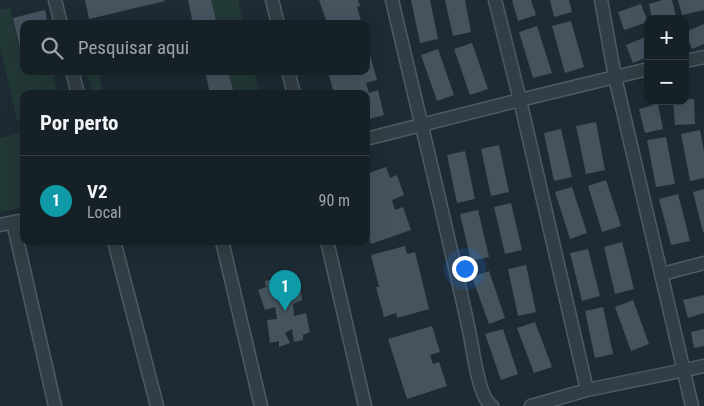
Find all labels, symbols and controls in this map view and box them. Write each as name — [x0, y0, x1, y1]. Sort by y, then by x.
map controls — [644, 15, 689, 105]
button: + — [644, 15, 689, 60]
search box — [20, 20, 370, 75]
icon: search — [38, 34, 66, 62]
text: Pesquisar aqui — [78, 36, 189, 59]
button: − — [644, 60, 689, 105]
text: Por perto — [40, 111, 119, 135]
text: V2 — [87, 180, 108, 203]
text: 1 — [52, 191, 60, 210]
text: 90 m — [318, 191, 350, 210]
text: Local — [87, 203, 121, 222]
your location — [452, 256, 478, 282]
pin: 1 — [269, 270, 301, 311]

